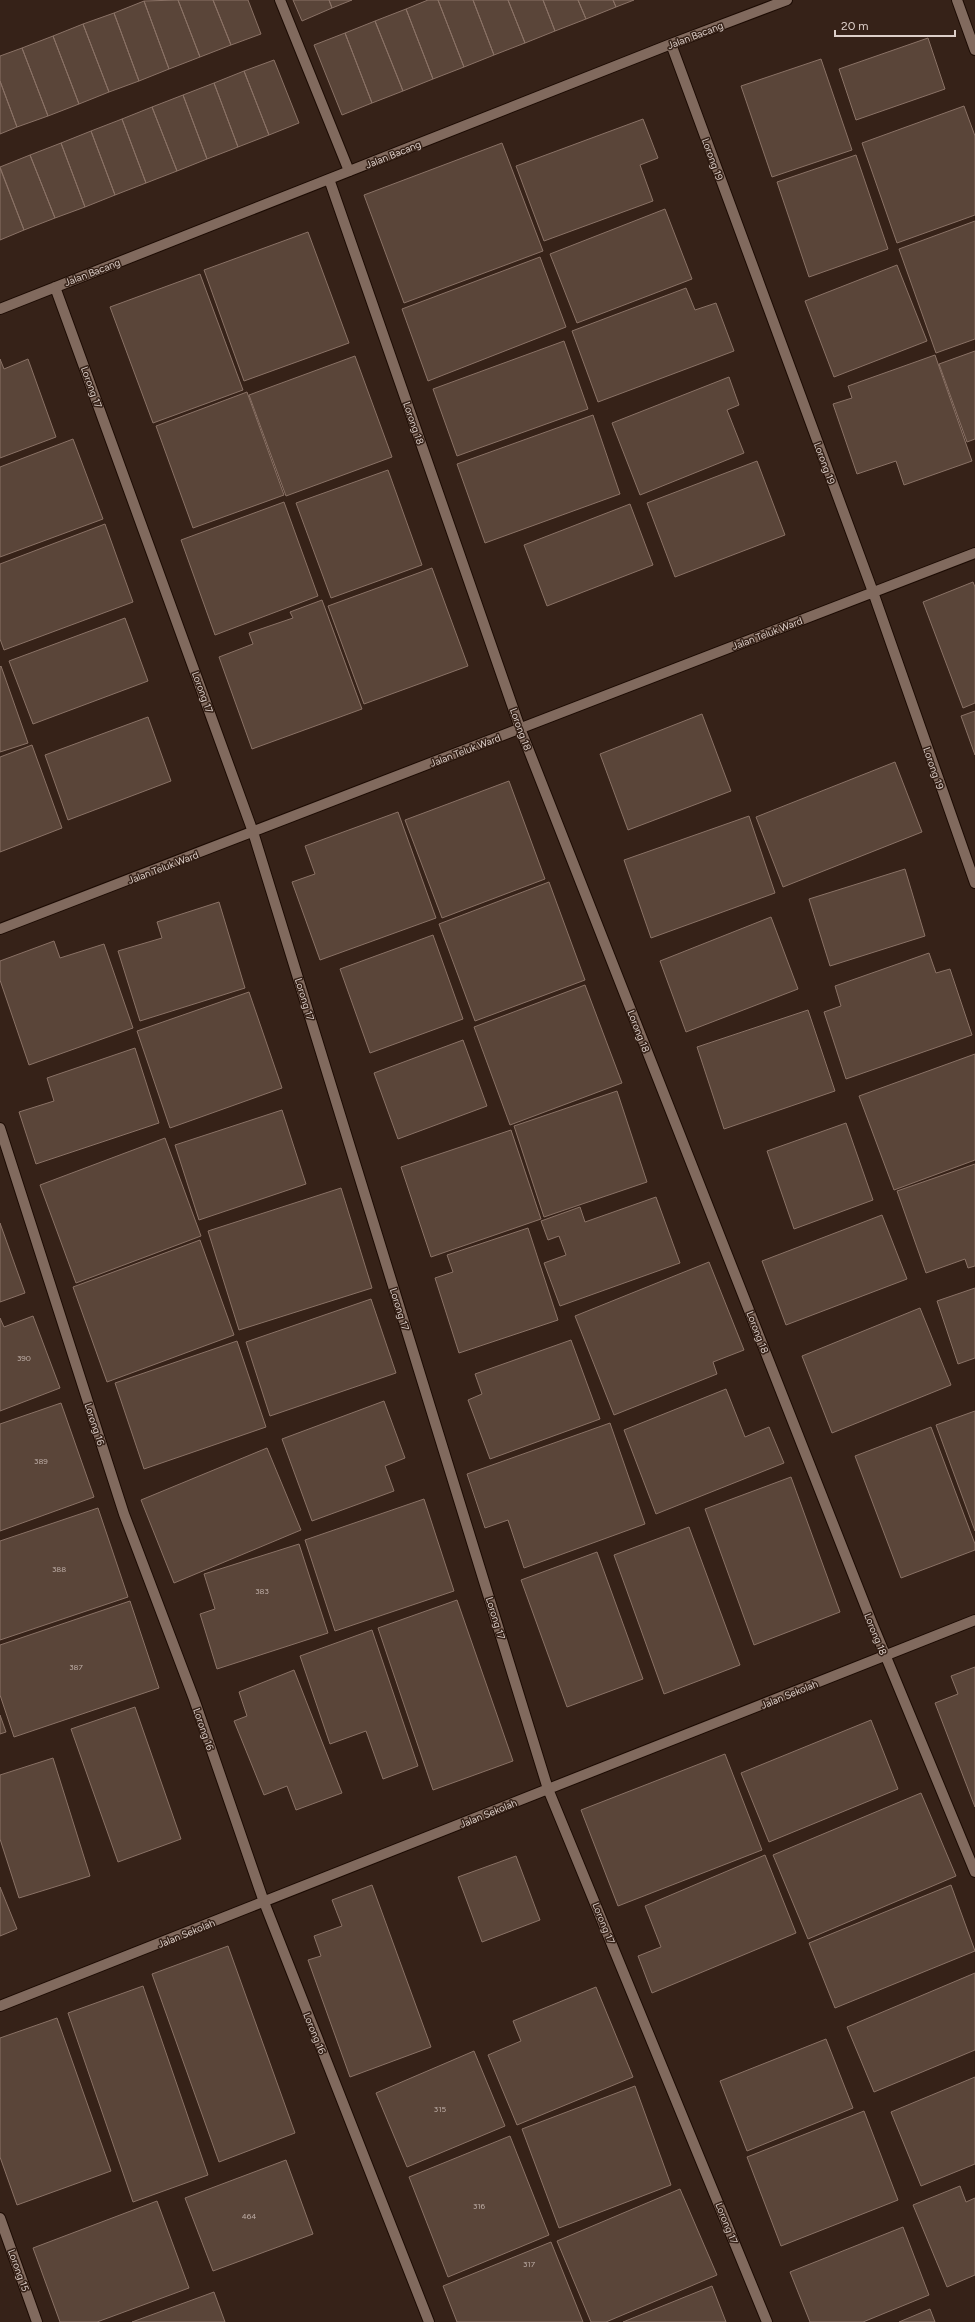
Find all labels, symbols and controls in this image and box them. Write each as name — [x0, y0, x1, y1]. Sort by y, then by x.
scale bar — [835, 12, 955, 38]
street label: Jalan Bacang — [665, 19, 725, 52]
text: 20 m — [841, 19, 869, 33]
street label: Lorong 19 — [699, 136, 726, 182]
street label: Jalan Bacang — [364, 137, 423, 172]
street label: Jalan Bacang — [62, 256, 122, 289]
street label: Lorong 17 — [78, 364, 105, 410]
street label: Lorong 18 — [400, 400, 427, 446]
street label: Lorong 19 — [811, 440, 838, 486]
street label: Jalan Teluk Ward — [730, 614, 804, 653]
street label: Lorong 17 — [189, 669, 216, 715]
street label: Lorong 18 — [507, 706, 534, 752]
street label: Jalan Teluk Ward — [428, 731, 502, 770]
street label: Lorong 19 — [920, 745, 947, 791]
street label: Jalan Teluk Ward — [126, 848, 200, 887]
street label: Lorong 17 — [292, 976, 317, 1022]
street label: Lorong 18 — [625, 1008, 653, 1054]
street label: Lorong 17 — [387, 1286, 412, 1332]
street label: Lorong 18 — [744, 1309, 772, 1355]
house number: 390 — [17, 1353, 31, 1363]
street label: Lorong 16 — [82, 1401, 108, 1447]
house number: 389 — [34, 1456, 48, 1466]
house number: 388 — [52, 1564, 66, 1574]
house number: 383 — [255, 1586, 269, 1596]
street label: Lorong 17 — [483, 1595, 508, 1641]
street label: Lorong 18 — [861, 1611, 890, 1657]
house number: 387 — [69, 1662, 83, 1672]
street label: Jalan Sekolah — [759, 1677, 820, 1712]
street label: Lorong 16 — [190, 1706, 217, 1752]
street label: Jalan Sekolah — [458, 1796, 519, 1831]
street label: Lorong 17 — [589, 1901, 618, 1946]
street label: Jalan Sekolah — [156, 1916, 217, 1951]
street label: Lorong 16 — [300, 2010, 329, 2056]
house number: 315 — [434, 2104, 447, 2114]
house number: 316 — [473, 2201, 486, 2211]
street label: Lorong 17 — [712, 2201, 741, 2246]
house number: 464 — [242, 2211, 256, 2221]
street label: Lorong 15 — [5, 2247, 32, 2293]
house number: 317 — [523, 2259, 536, 2269]

